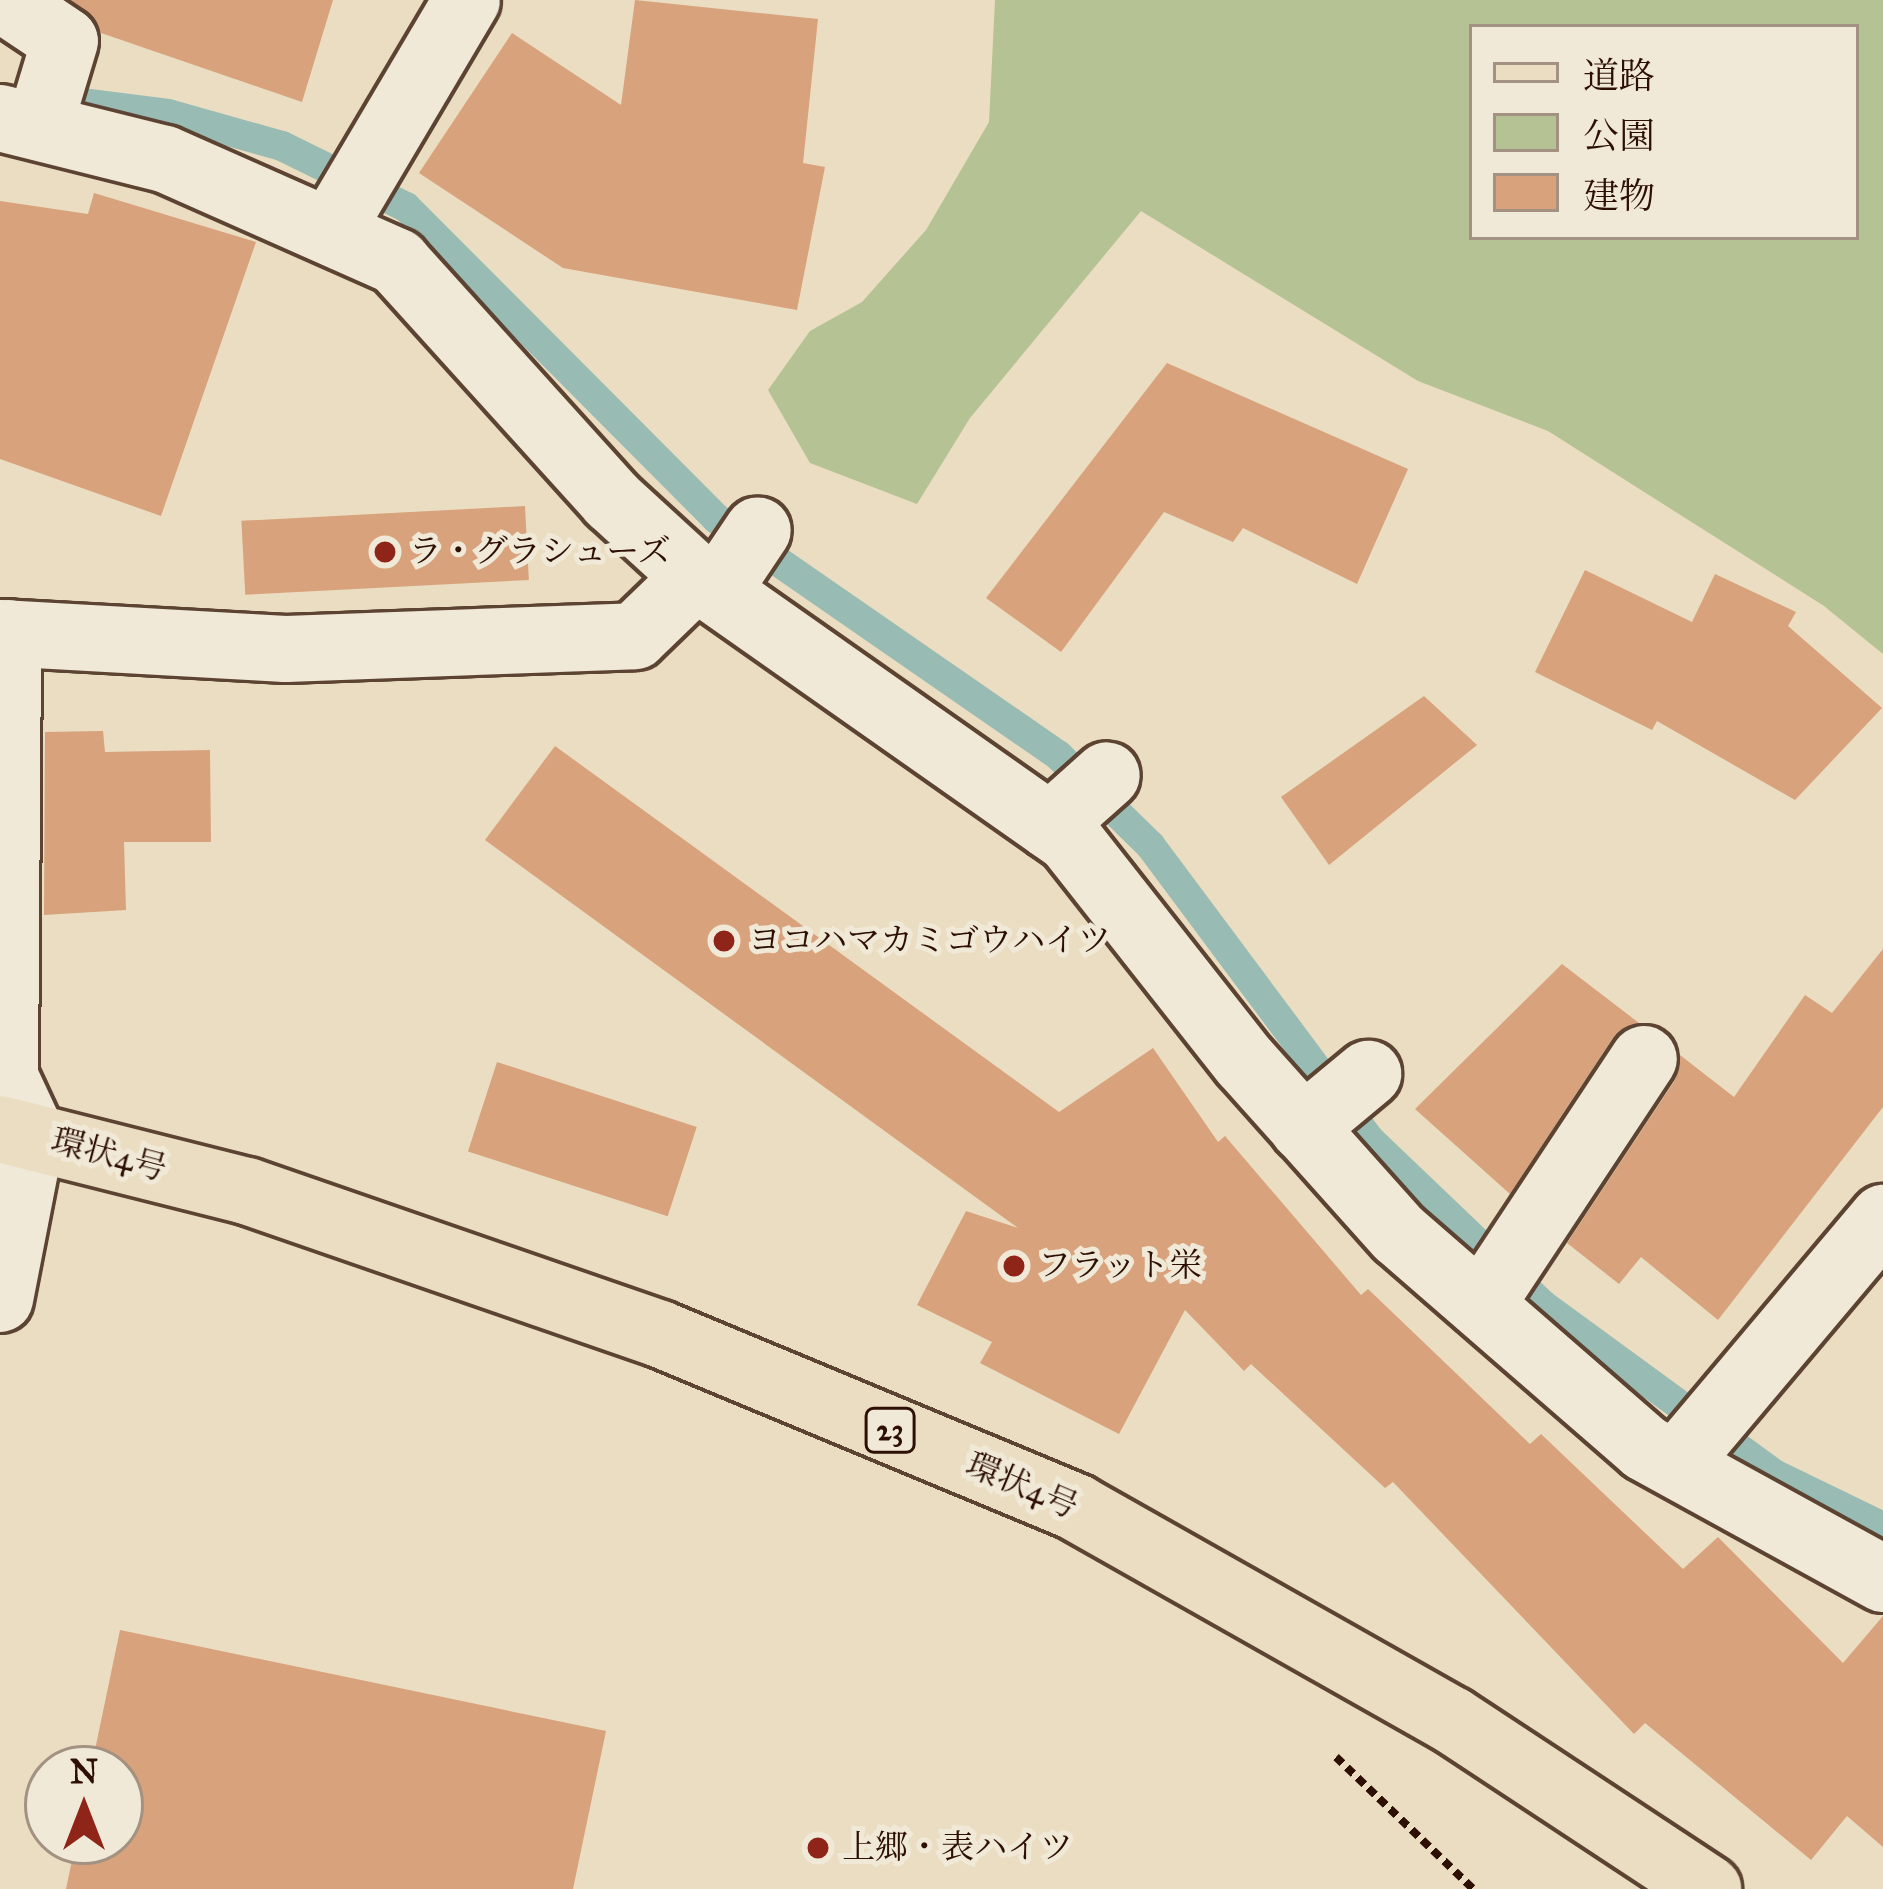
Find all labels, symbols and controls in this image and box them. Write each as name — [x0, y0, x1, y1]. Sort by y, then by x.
legend — [1469, 24, 1859, 240]
text: 道路 — [1583, 54, 1655, 98]
text: 公園 — [1583, 114, 1655, 158]
text: 建物 — [1583, 174, 1655, 218]
place label: ラ・グラシューズ — [409, 532, 673, 572]
marker: ラ・グラシューズ — [372, 539, 398, 565]
place label: ヨコハマカミゴウハイツ — [748, 921, 1111, 961]
marker: ヨコハマカミゴウハイツ — [711, 928, 737, 954]
street label: 環状4号 — [47, 1121, 171, 1189]
place label: フラット栄 — [1038, 1246, 1203, 1286]
marker: フラット栄 — [1001, 1253, 1027, 1279]
road number: 23 — [863, 1406, 917, 1454]
street label: 環状4号 — [960, 1445, 1084, 1527]
north arrow — [24, 1745, 144, 1865]
text: N — [70, 1752, 98, 1792]
place label: 上郷・表ハイツ — [842, 1828, 1073, 1868]
marker: 上郷・表ハイツ — [805, 1835, 831, 1861]

